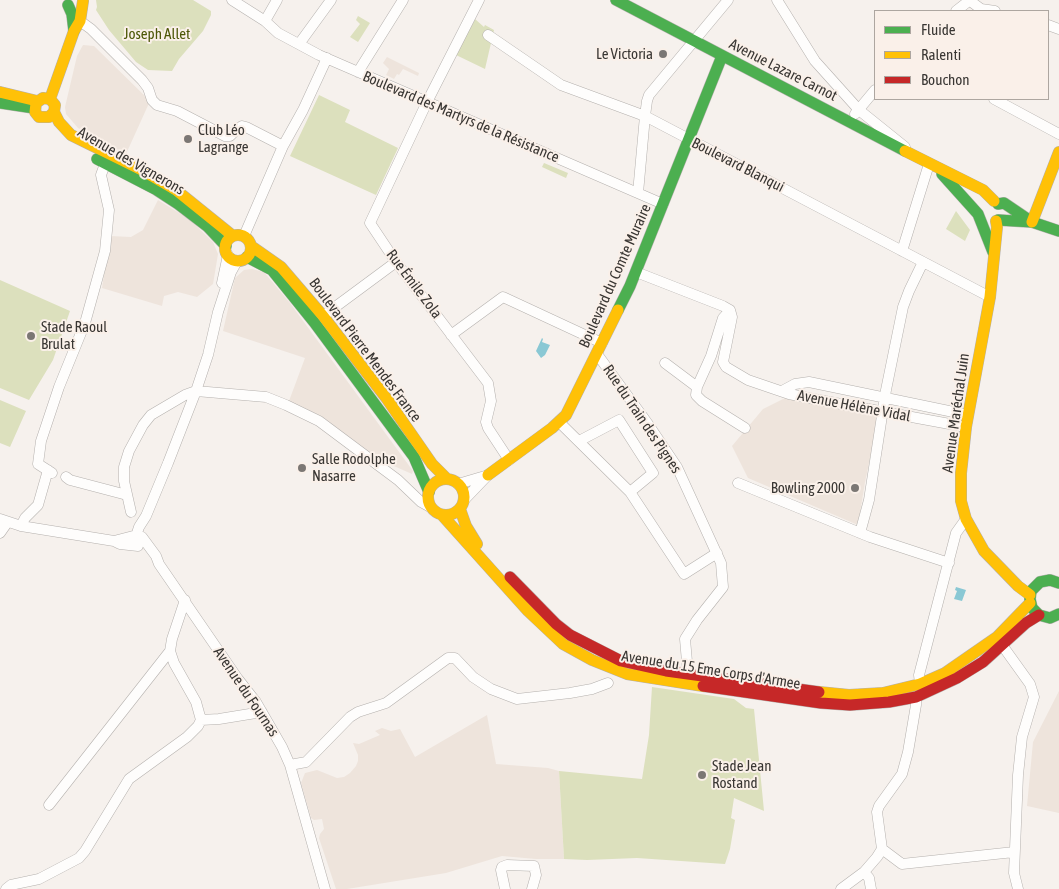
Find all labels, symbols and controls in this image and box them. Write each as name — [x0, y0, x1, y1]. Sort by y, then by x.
legend — [874, 10, 1049, 100]
text: Fluide — [921, 21, 956, 38]
park label: Joseph Allet — [124, 25, 190, 43]
street label: Avenue Lazare Carnot — [726, 35, 840, 105]
place label: Le Victoria — [596, 45, 653, 63]
text: Ralenti — [921, 46, 961, 63]
marker: Le Victoria — [657, 48, 669, 60]
street label: Boulevard des Martyrs de la Résistance — [360, 67, 562, 167]
text: Bouchon — [921, 71, 970, 88]
place label: Club Léo Lagrange — [198, 121, 249, 156]
street label: Avenue des Vignerons — [74, 123, 188, 199]
marker: Club Léo Lagrange — [182, 133, 194, 145]
street label: Boulevard Blanqui — [689, 134, 787, 196]
street label: Boulevard du Comte Muraire — [575, 201, 655, 351]
street label: Rue Émile Zola — [382, 246, 446, 322]
street label: Boulevard Pierre Mendes France — [305, 275, 425, 425]
place label: Stade Raoul Brulat — [41, 318, 107, 353]
marker: Stade Raoul Brulat — [25, 330, 37, 342]
street label: Avenue Maréchal Juin — [939, 352, 973, 474]
street label: Rue du Train des Pignes — [599, 361, 685, 477]
street label: Avenue Hélène Vidal — [796, 386, 912, 426]
place label: Salle Rodolphe Nasarre — [312, 450, 396, 485]
marker: Salle Rodolphe Nasarre — [296, 462, 308, 474]
place label: Bowling 2000 — [771, 479, 845, 497]
marker: Bowling 2000 — [849, 482, 861, 494]
street label: Avenue du Fournas — [209, 644, 283, 740]
street label: Avenue du 15 Eme Corps d'Armee — [620, 647, 802, 693]
place label: Stade Jean Rostand — [712, 757, 771, 792]
marker: Stade Jean Rostand — [696, 769, 708, 781]

